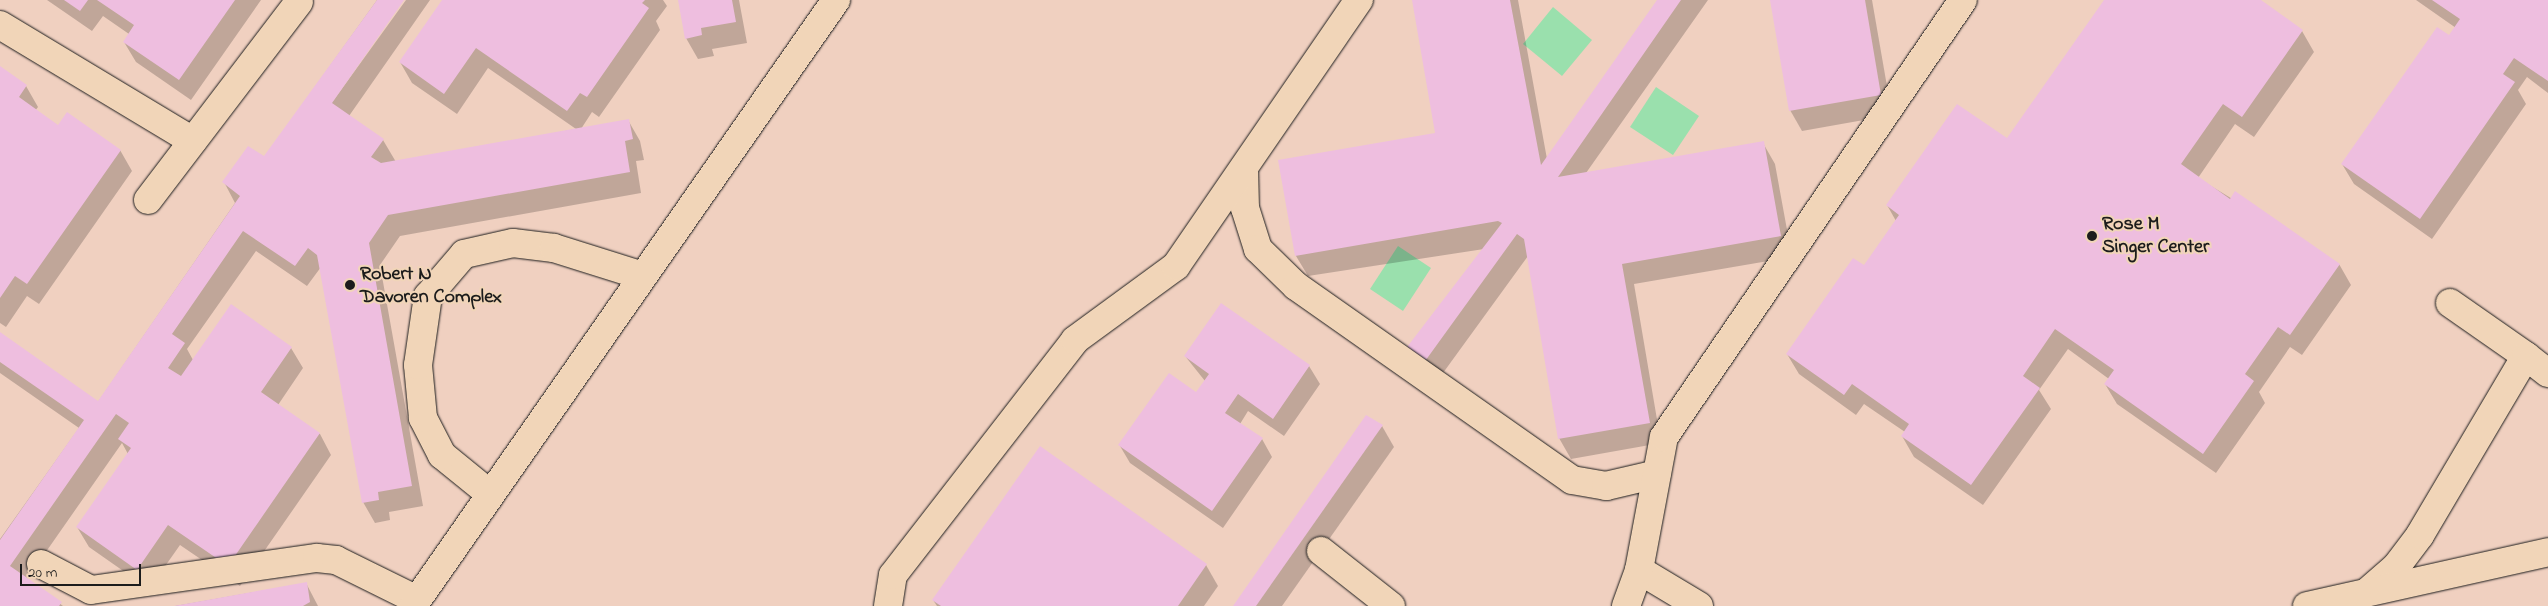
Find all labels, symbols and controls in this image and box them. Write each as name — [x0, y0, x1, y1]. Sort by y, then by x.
place label: Rose M Singer Center — [2102, 213, 2209, 260]
marker: Rose M Singer Center — [2086, 230, 2098, 242]
place label: Robert N Davoren Complex — [360, 262, 502, 309]
marker: Robert N Davoren Complex — [344, 279, 356, 291]
scale bar — [22, 554, 144, 586]
text: 20 m — [28, 562, 57, 584]

